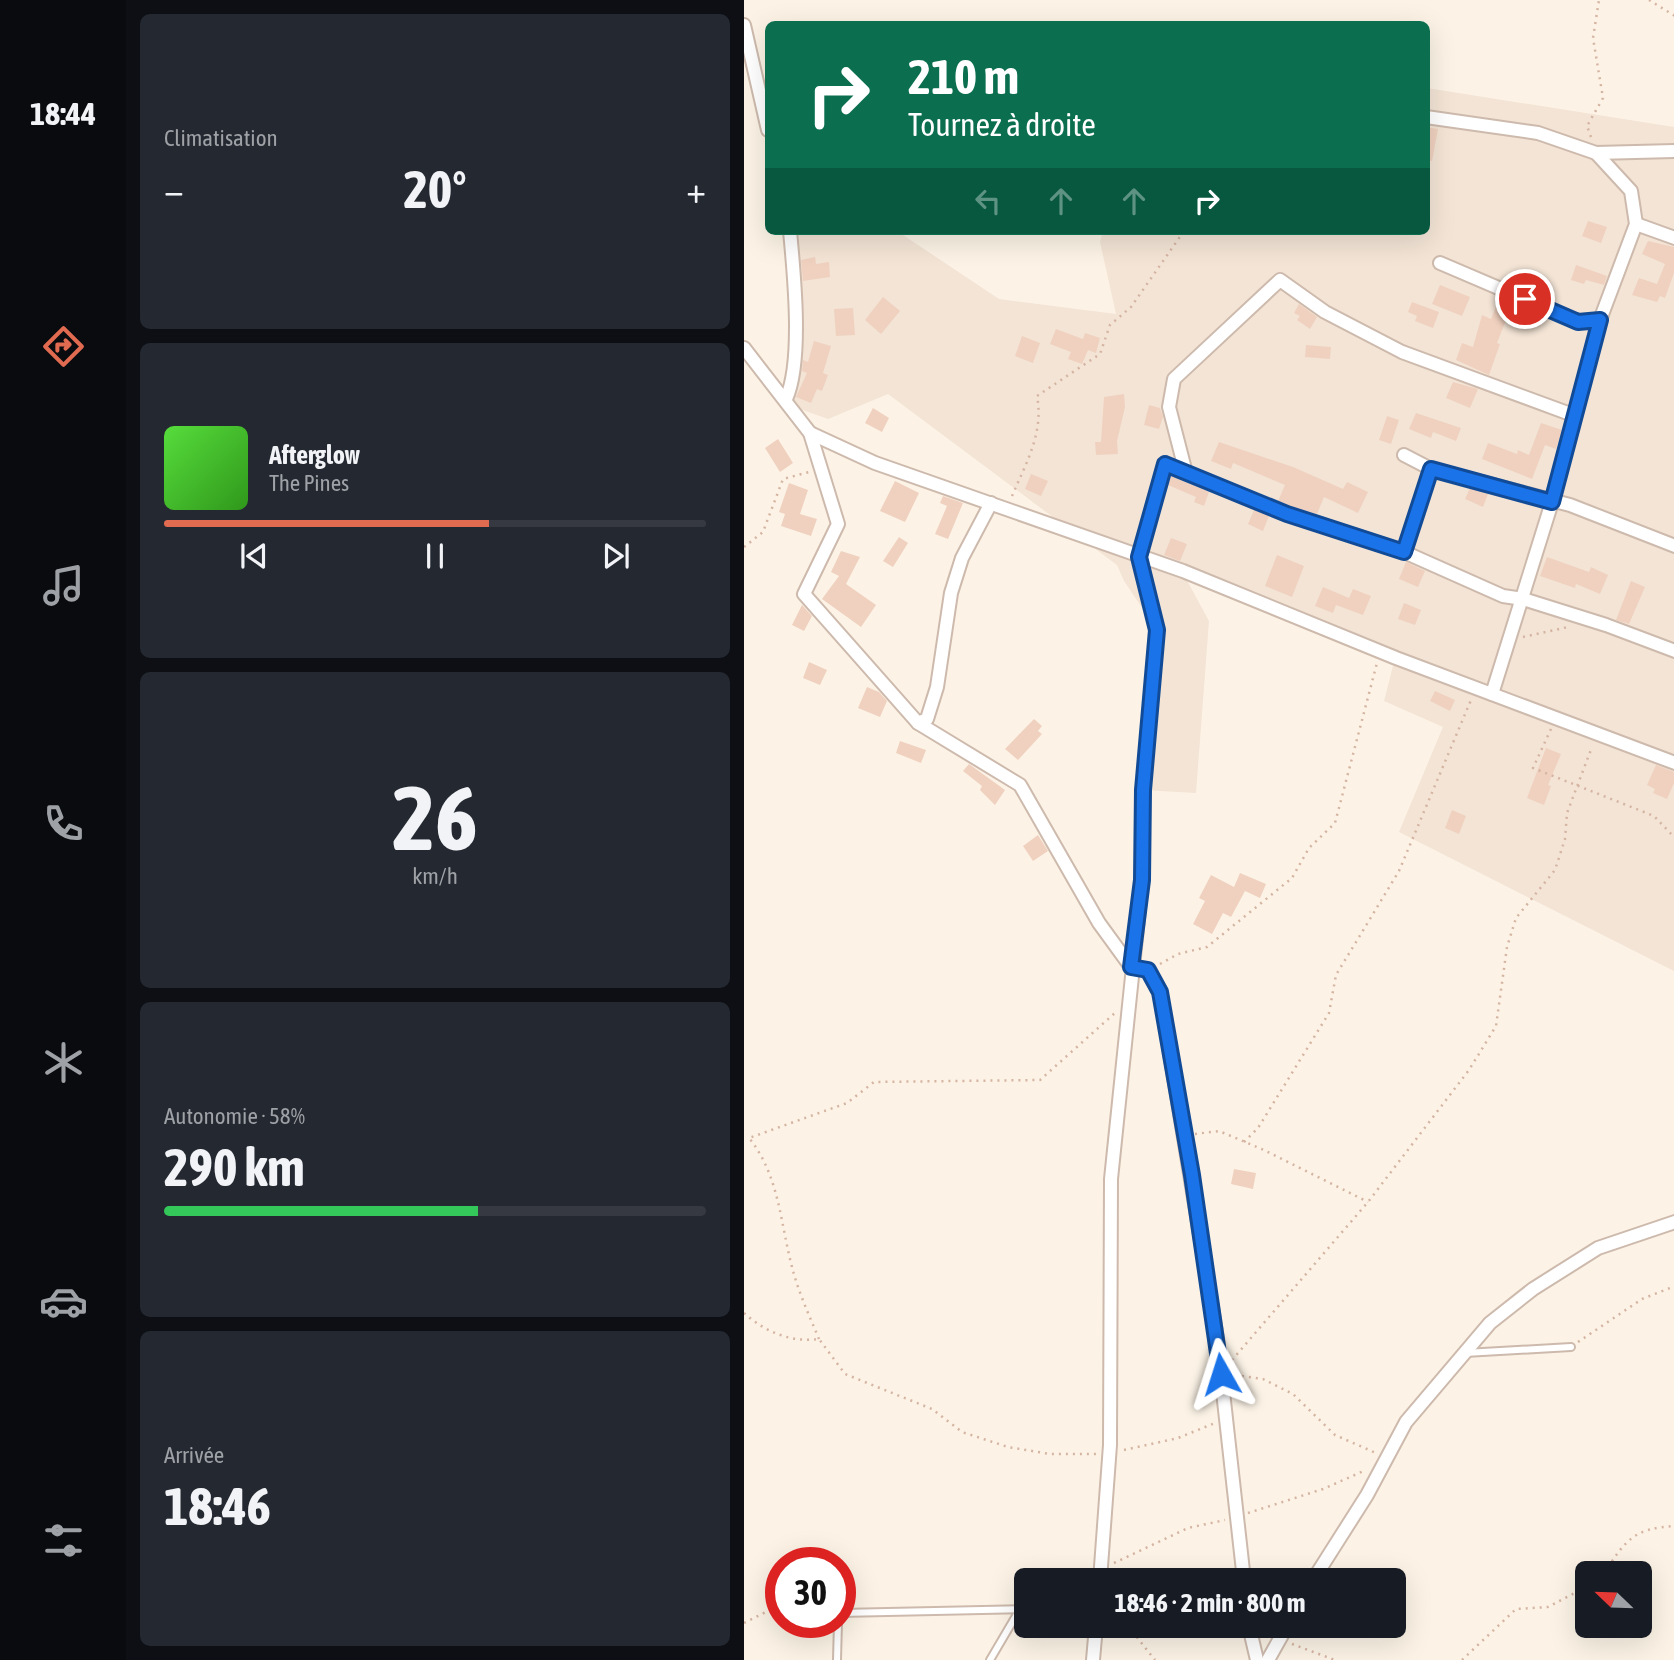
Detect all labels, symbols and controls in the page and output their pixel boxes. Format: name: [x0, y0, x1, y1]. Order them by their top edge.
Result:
text: 210 m: [908, 48, 1019, 104]
icon: right: [793, 49, 884, 140]
text: 18:44: [30, 95, 96, 132]
text: Tournez à droite: [908, 106, 1096, 143]
text: Climatisation: [164, 125, 278, 151]
text: 20°: [403, 159, 467, 219]
text: −: [164, 168, 184, 211]
text: +: [686, 168, 706, 211]
icon: left: [969, 182, 1007, 220]
icon: ahead: [1042, 182, 1080, 220]
icon: ahead: [1115, 182, 1153, 220]
icon: right: [1188, 182, 1226, 220]
pin: [1495, 269, 1555, 329]
icon: arrive: [1506, 280, 1544, 318]
icon: directions: [39, 322, 88, 371]
text: Afterglow: [269, 440, 360, 470]
text: The Pines: [269, 470, 349, 496]
icon: previous: [235, 537, 273, 575]
icon: pause: [416, 537, 454, 575]
icon: next: [597, 537, 635, 575]
icon: music: [39, 561, 88, 610]
text: 26: [392, 765, 478, 869]
icon: phone: [39, 799, 88, 848]
text: km/h: [412, 863, 458, 889]
icon: climate: [39, 1038, 88, 1087]
text: Autonomie · 58%: [164, 1103, 305, 1129]
text: 290 km: [164, 1137, 305, 1197]
icon: car: [39, 1277, 88, 1326]
position arrow: [1184, 1337, 1258, 1411]
text: Arrivée: [164, 1442, 224, 1468]
text: 18:46: [164, 1476, 271, 1536]
icon: filters: [39, 1516, 88, 1565]
speed limit sign: 30: [765, 1547, 856, 1638]
north arrow: [1575, 1561, 1652, 1638]
map controls: [1575, 1561, 1652, 1638]
text: 18:46 · 2 min · 800 m: [1115, 1588, 1305, 1618]

